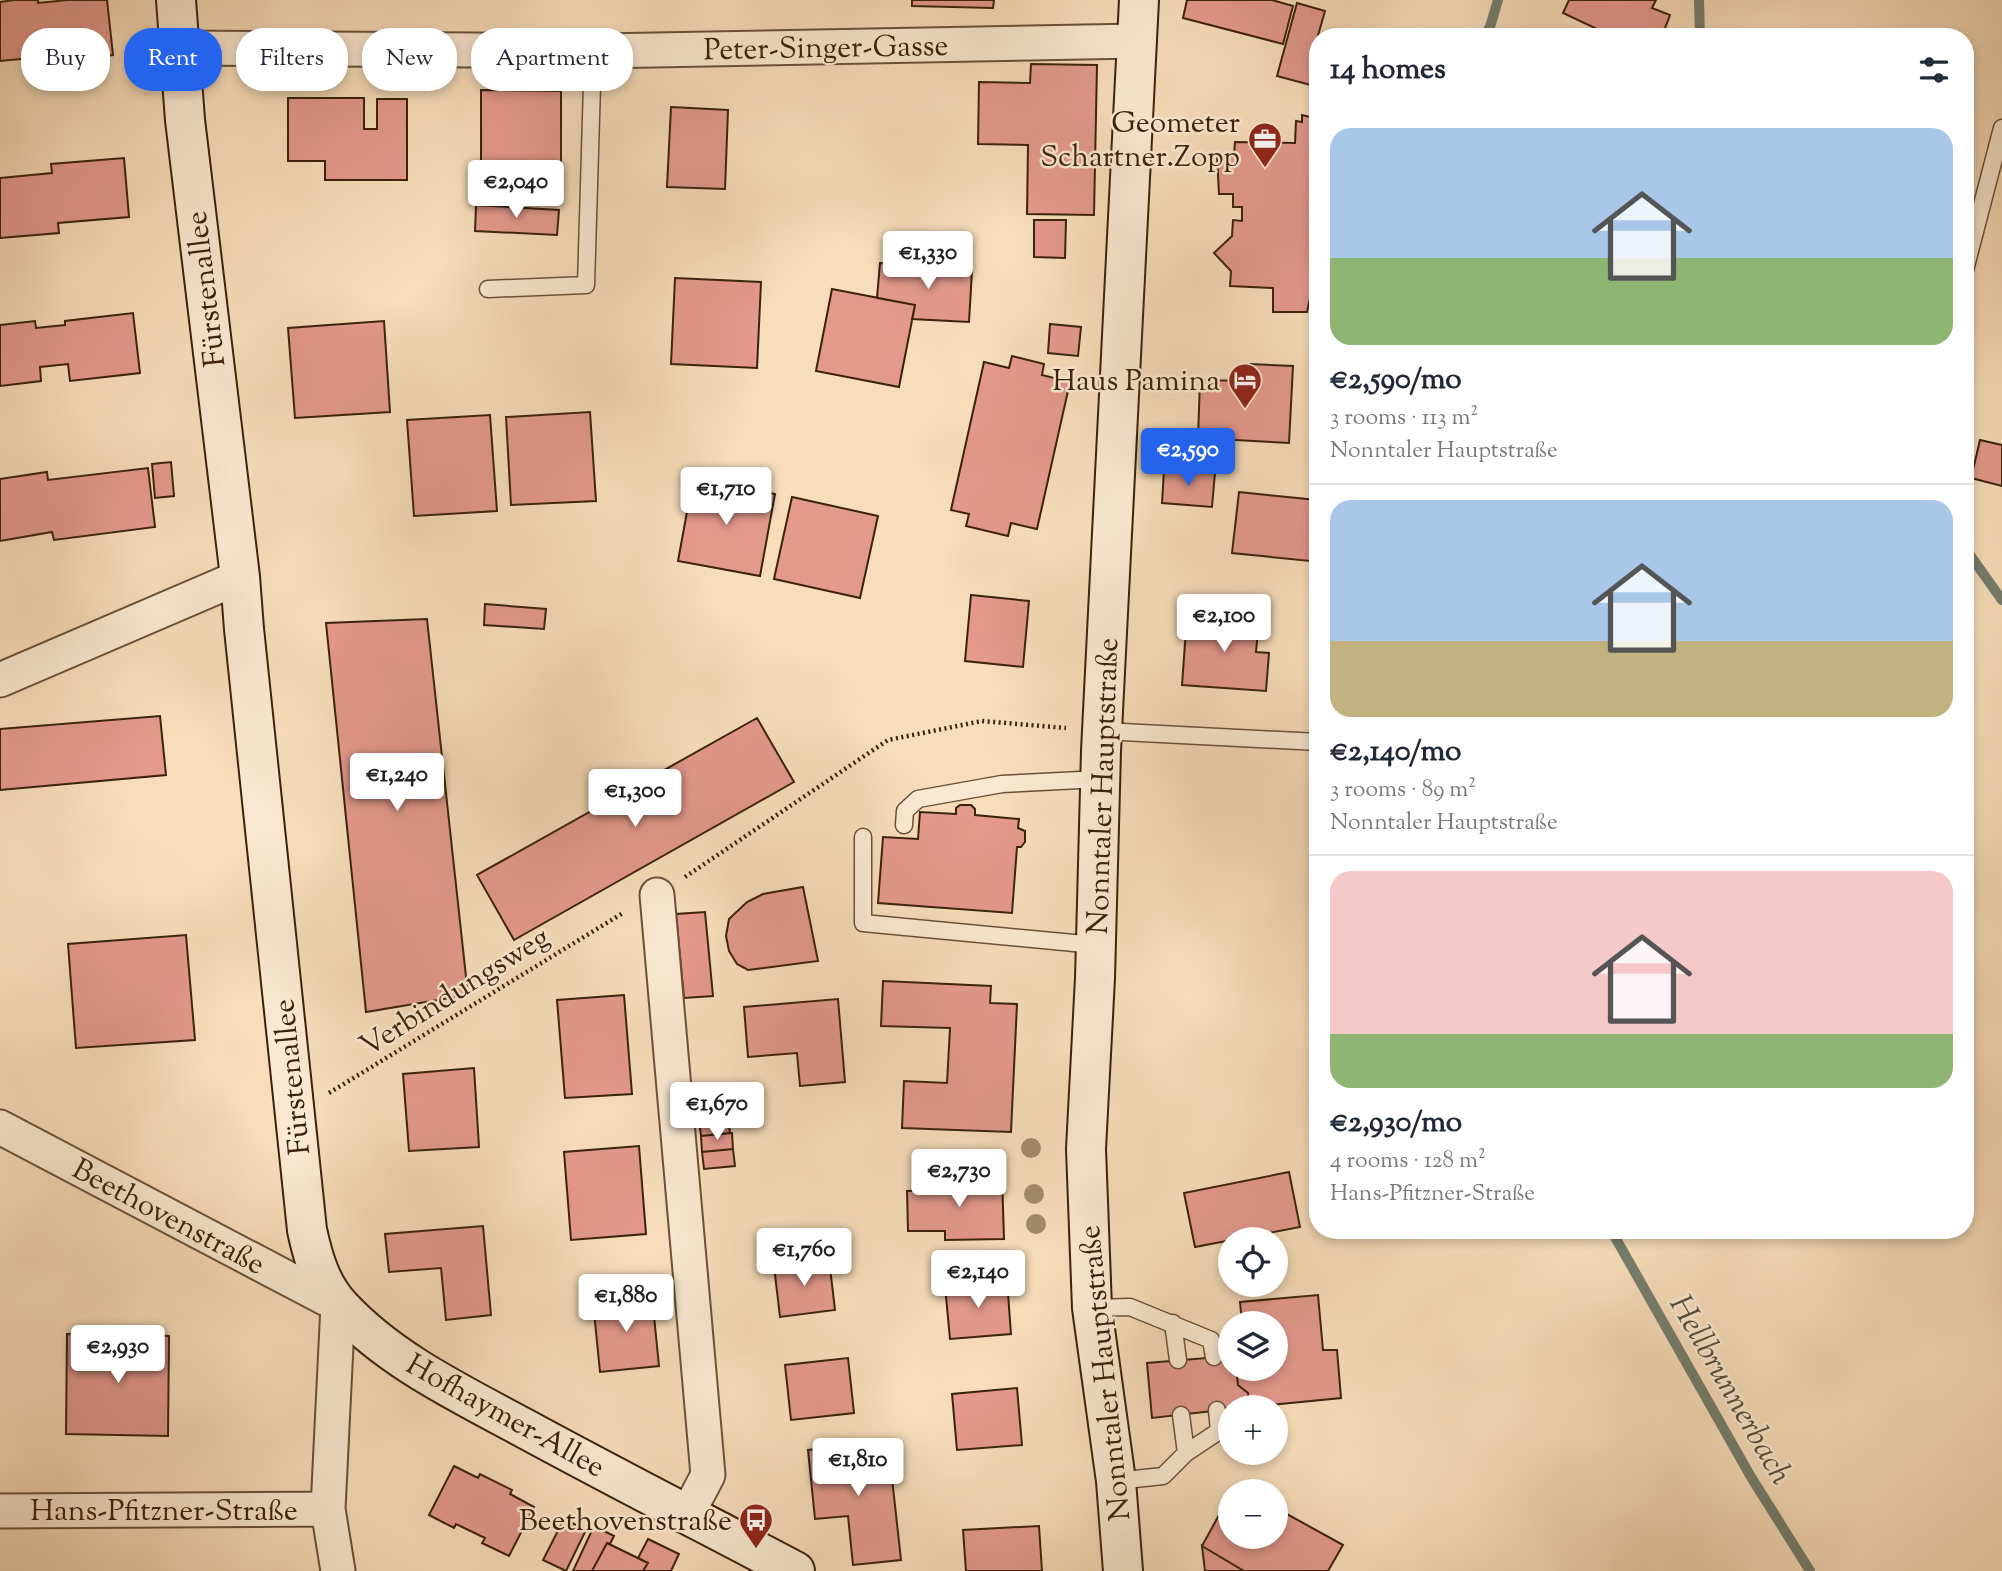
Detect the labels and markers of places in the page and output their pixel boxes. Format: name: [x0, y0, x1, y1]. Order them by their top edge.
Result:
place label: Geometer Schartner.Zopp: [1040, 103, 1240, 180]
office icon: Geometer Schartner.Zopp: [1246, 120, 1284, 169]
pin: €2,040: [459, 160, 573, 220]
pin: €1,330: [871, 232, 985, 291]
place label: Haus Pamina: [1052, 361, 1220, 404]
hotel icon: Haus Pamina: [1226, 361, 1264, 410]
pin: €2,590: [1131, 428, 1245, 488]
pin: €1,710: [669, 468, 783, 527]
pin: €2,100: [1167, 594, 1281, 654]
pin: €1,240: [340, 754, 454, 813]
pin: €1,300: [578, 770, 692, 829]
pin: €1,670: [660, 1082, 774, 1142]
pin: €2,730: [902, 1150, 1016, 1209]
pin: €1,760: [747, 1228, 861, 1288]
pin: €2,140: [921, 1250, 1035, 1310]
pin: €1,880: [569, 1274, 683, 1334]
pin: €2,930: [61, 1326, 175, 1385]
pin: €1,810: [801, 1438, 915, 1498]
place label: Beethovenstraße: [519, 1501, 732, 1544]
bus stop icon: Beethovenstraße: [737, 1501, 775, 1550]

